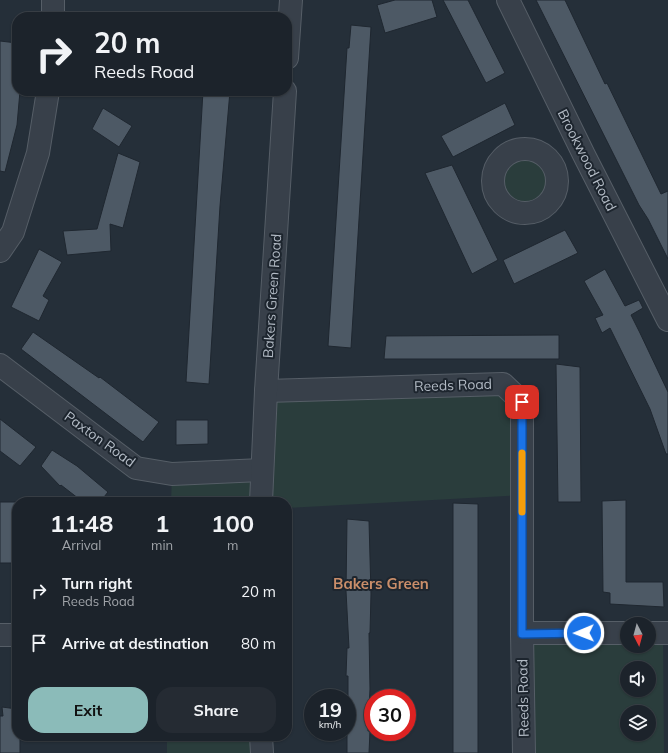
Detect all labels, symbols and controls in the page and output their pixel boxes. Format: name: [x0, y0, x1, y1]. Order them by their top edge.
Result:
text: 20 m: [94, 25, 160, 60]
icon: right: [28, 28, 80, 80]
text: Reeds Road: [94, 60, 194, 83]
street label: Brookwood Road: [554, 106, 620, 214]
street label: Bakers Green Road: [259, 233, 285, 359]
street label: Reeds Road: [414, 375, 492, 395]
pin: [505, 385, 539, 419]
icon: arrive: [511, 391, 533, 413]
street label: Paxton Road: [61, 407, 139, 471]
text: 11:48: [50, 508, 113, 538]
text: 1: [155, 508, 169, 538]
text: 100: [211, 508, 254, 538]
text: Arrival: [62, 537, 101, 553]
text: min: [151, 537, 173, 553]
text: m: [227, 537, 238, 553]
text: Turn right: [62, 574, 132, 593]
district label: Bakers Green: [333, 574, 429, 593]
icon: right: [28, 580, 50, 602]
text: 20 m: [241, 582, 276, 601]
text: Reeds Road: [62, 593, 135, 609]
position arrow: [563, 612, 605, 654]
north arrow: [620, 617, 656, 653]
map controls: [620, 617, 656, 741]
icon: arrive: [28, 632, 50, 654]
text: Arrive at destination: [62, 634, 209, 653]
text: 80 m: [241, 634, 276, 653]
street label: Reeds Road: [513, 659, 533, 737]
button: sound: [620, 661, 656, 697]
button: Exit: [28, 687, 148, 733]
button: Share: [156, 687, 276, 733]
speed limit sign: 30: [364, 689, 416, 741]
text: 19: [318, 697, 342, 722]
button: layers: [620, 705, 656, 741]
text: km/h: [319, 718, 341, 731]

